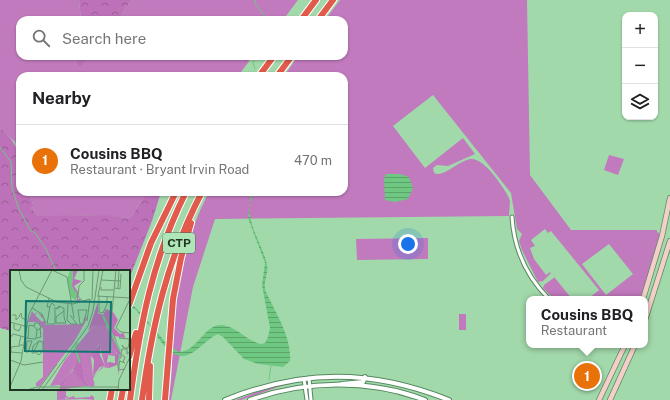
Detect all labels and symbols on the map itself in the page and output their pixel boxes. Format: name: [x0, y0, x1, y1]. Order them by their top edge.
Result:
road number: CTP: [163, 233, 195, 253]
your location: [398, 234, 418, 254]
inset map: [10, 270, 130, 390]
pin: 1: [574, 361, 600, 391]

